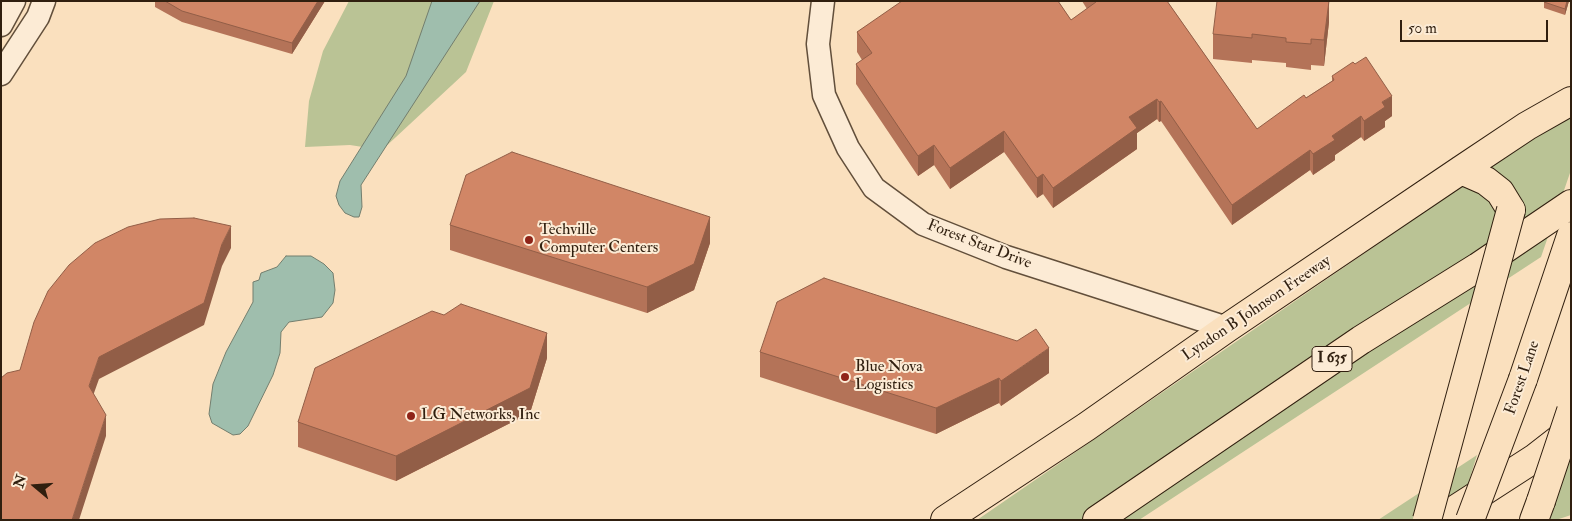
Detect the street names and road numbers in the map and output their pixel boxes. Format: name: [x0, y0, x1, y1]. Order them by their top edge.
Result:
street label: Forest Star Drive: [924, 216, 1034, 274]
street label: Lyndon B Johnson Freeway: [1179, 252, 1335, 366]
street label: Forest Lane: [1501, 338, 1545, 418]
road number: I 635: [1312, 346, 1352, 372]

